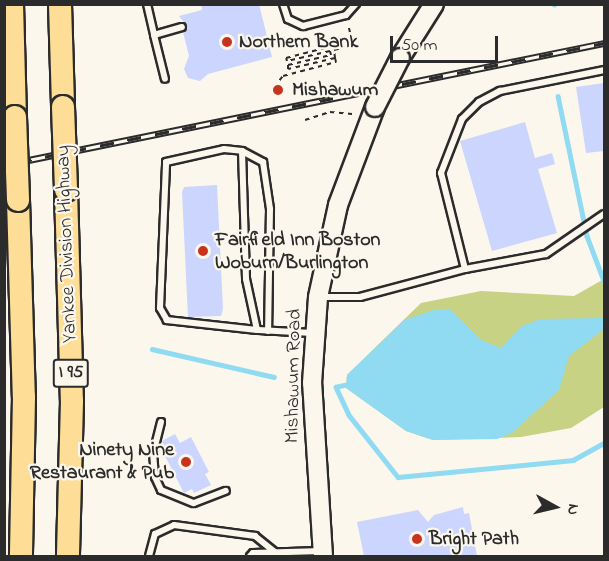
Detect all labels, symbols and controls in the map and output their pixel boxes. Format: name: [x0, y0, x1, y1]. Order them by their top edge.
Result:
scale bar: [393, 24, 501, 62]
place label: Northern Bank: [239, 30, 358, 54]
text: 50 m: [401, 33, 438, 59]
marker: Northern Bank: [220, 35, 234, 49]
place label: Mishawum: [292, 78, 378, 102]
marker: Mishawum: [269, 81, 287, 99]
street label: Yankee Division Highway: [52, 145, 82, 343]
place label: Fairfield Inn Boston Woburn/Burlington: [215, 228, 380, 275]
marker: Fairfield Inn Boston Woburn/Burlington: [196, 244, 210, 258]
street label: Mishawum Road: [281, 308, 307, 444]
road number: I 95: [52, 358, 90, 388]
place label: Ninety Nine Restaurant & Pub: [30, 438, 174, 485]
marker: Ninety Nine Restaurant & Pub: [179, 455, 193, 469]
north arrow: [525, 477, 585, 537]
text: N: [560, 502, 585, 517]
place label: Bright Path: [429, 527, 519, 551]
marker: Bright Path: [410, 532, 424, 546]

